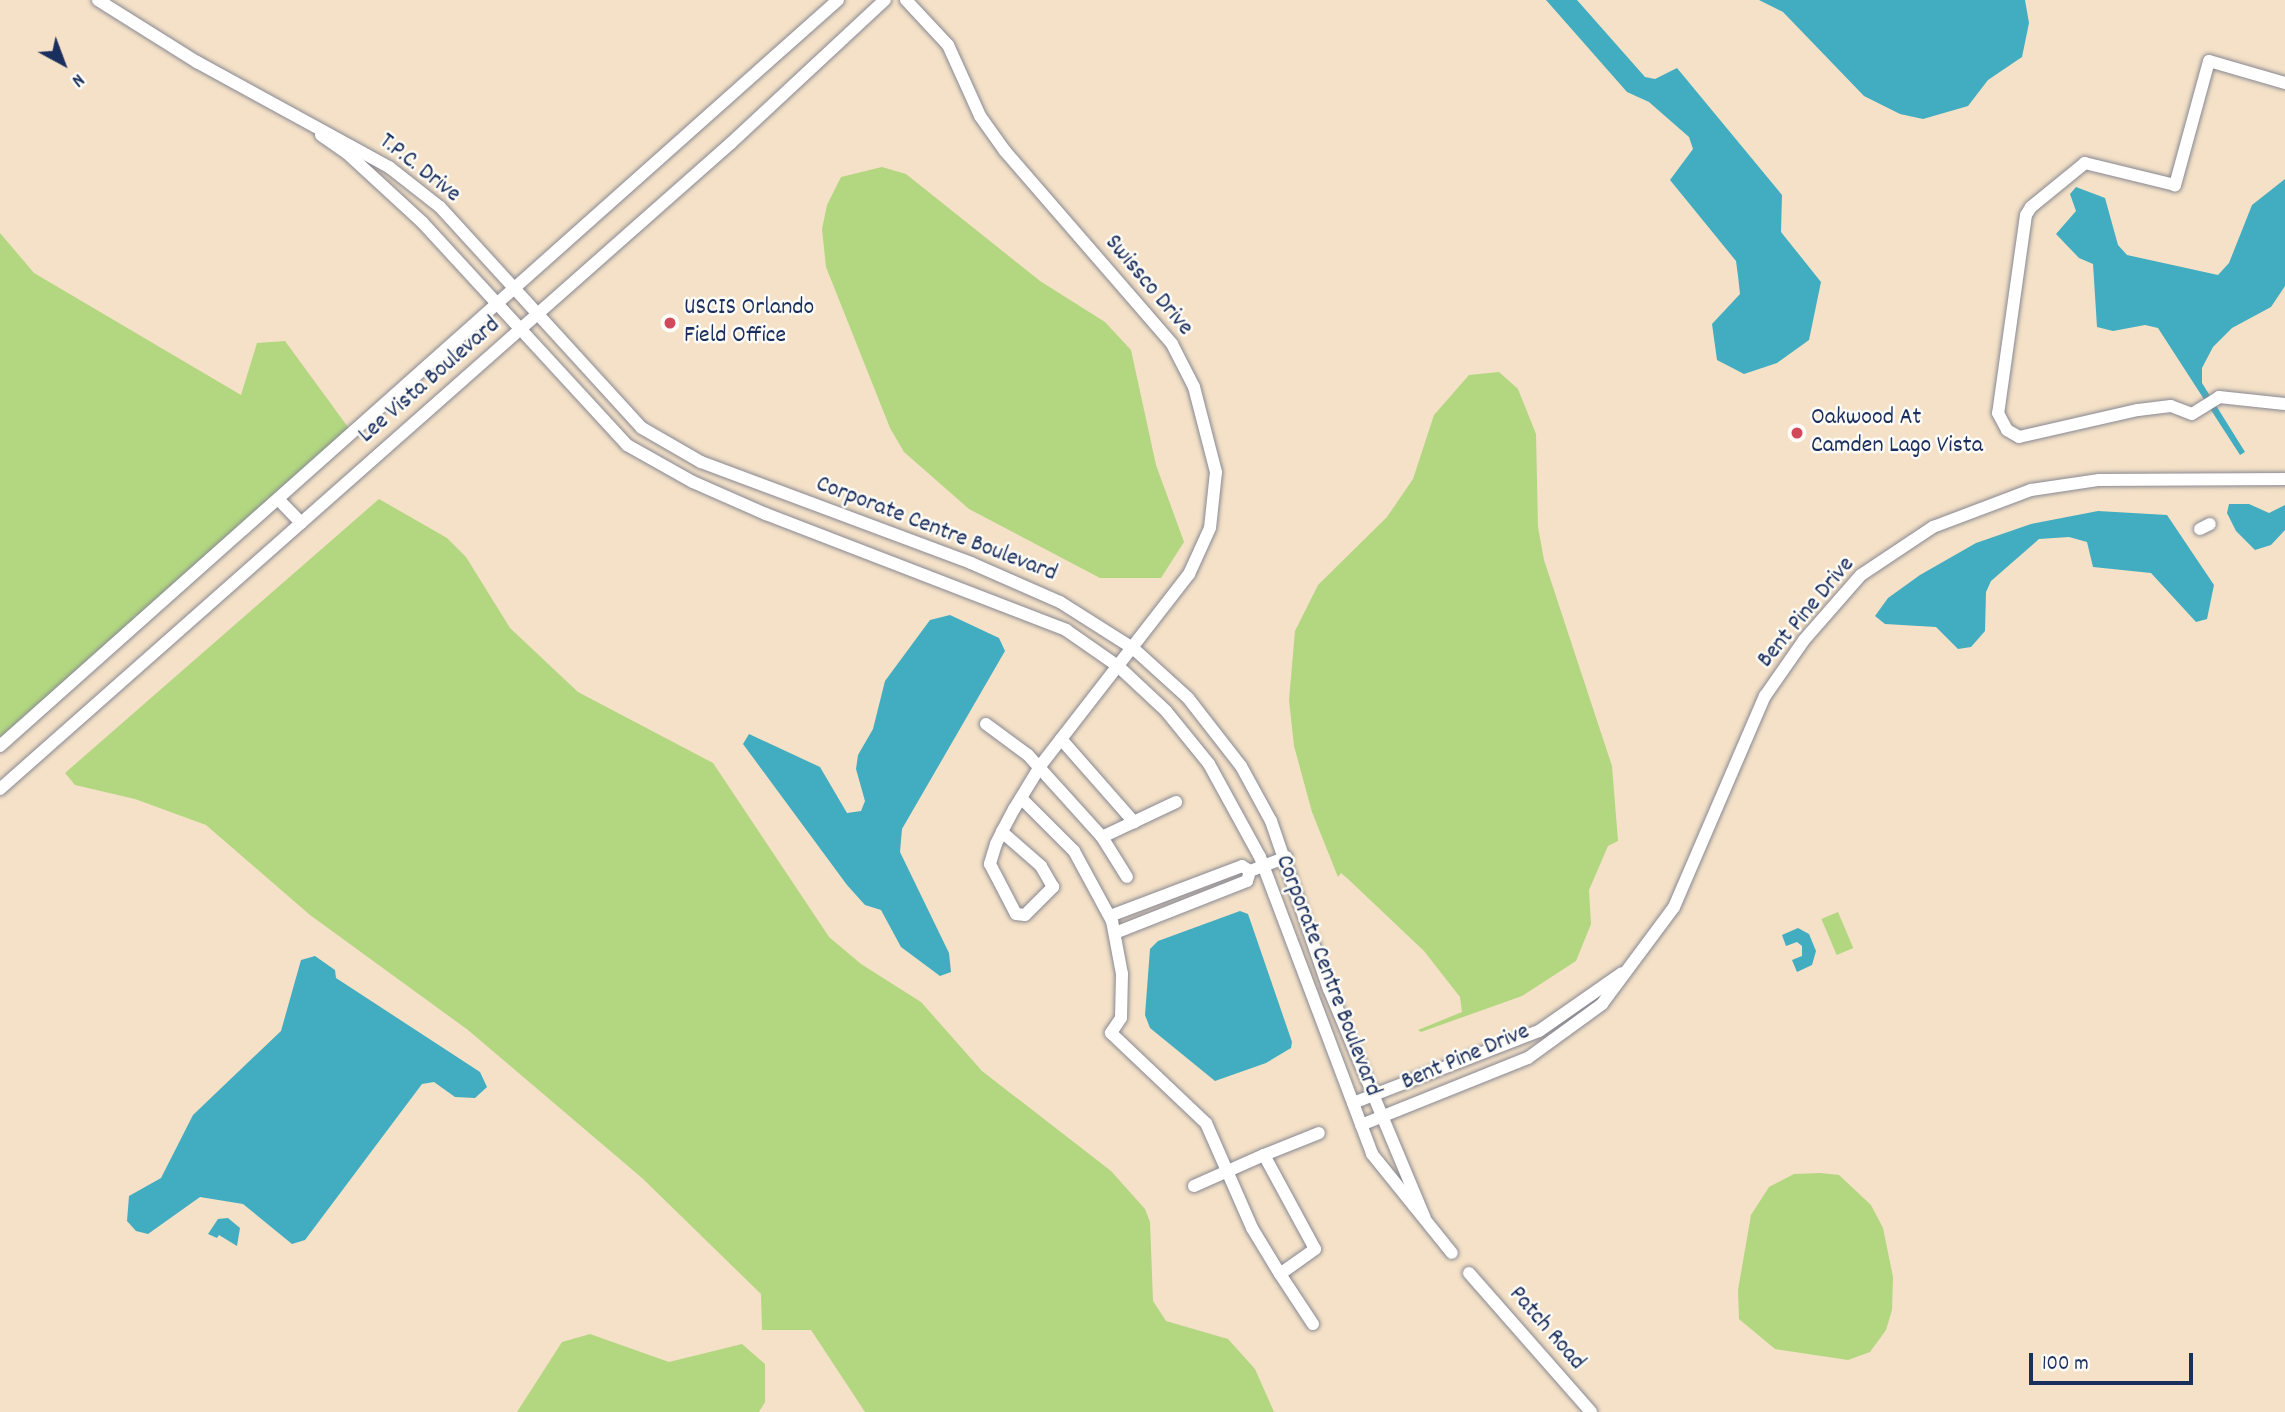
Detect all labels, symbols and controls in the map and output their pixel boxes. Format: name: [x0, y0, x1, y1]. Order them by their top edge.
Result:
north arrow: [28, 28, 98, 98]
text: N: [65, 66, 90, 92]
street label: T.P.C. Drive: [372, 128, 466, 210]
street label: Swissco Drive: [1098, 230, 1198, 342]
place label: USCIS Orlando Field Office: [684, 295, 814, 351]
street label: Lee Vista Boulevard: [353, 312, 507, 450]
marker: USCIS Orlando Field Office: [662, 315, 678, 331]
place label: Oakwood At Camden Lago Vista: [1811, 405, 1983, 461]
marker: Oakwood At Camden Lago Vista: [1789, 425, 1805, 441]
street label: Corporate Centre Boulevard: [811, 471, 1061, 589]
street label: Bent Pine Drive: [1752, 552, 1862, 674]
street label: Corporate Centre Boulevard: [1268, 851, 1386, 1101]
street label: Bent Pine Drive: [1398, 1018, 1534, 1098]
street label: Patch Road: [1502, 1281, 1590, 1377]
scale bar: [2033, 1338, 2198, 1382]
text: 100 m: [2042, 1350, 2089, 1380]

